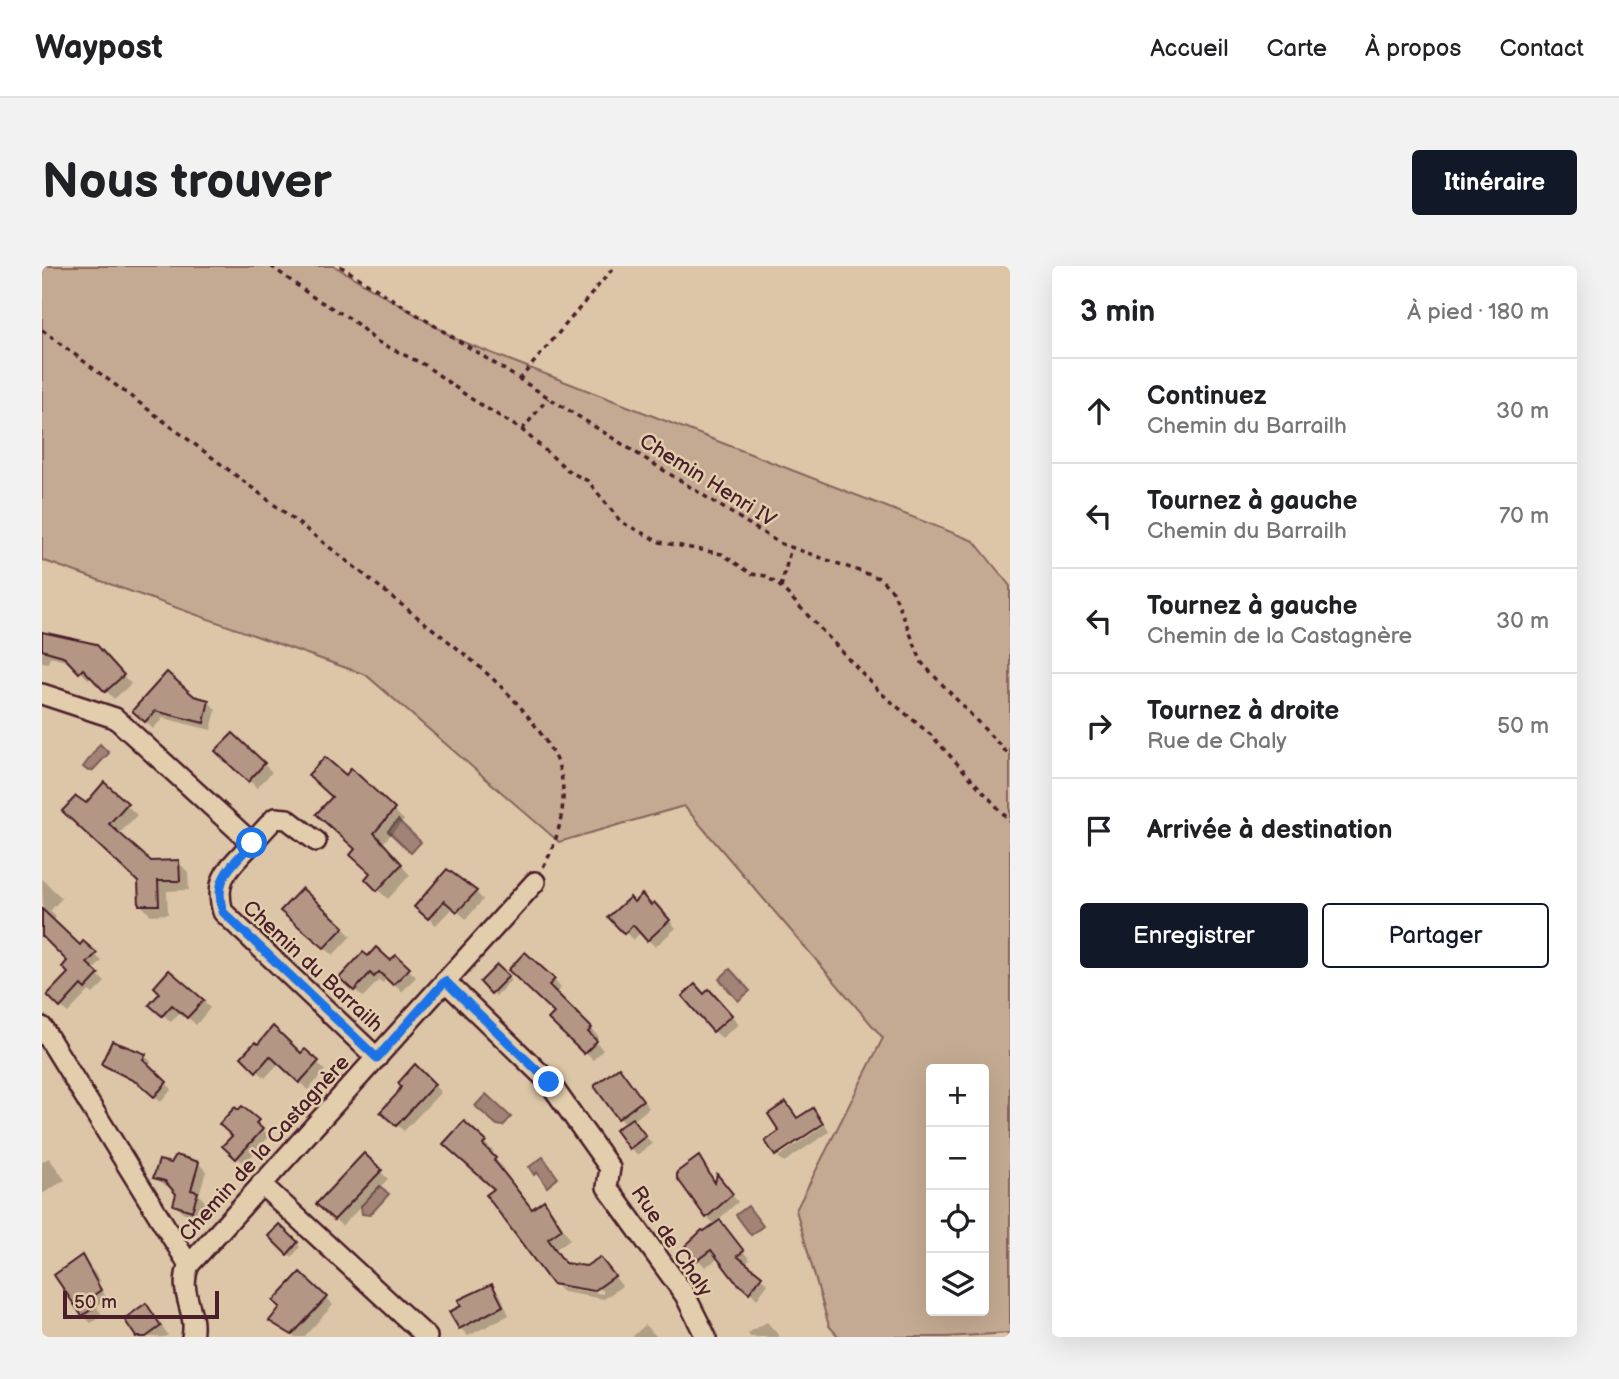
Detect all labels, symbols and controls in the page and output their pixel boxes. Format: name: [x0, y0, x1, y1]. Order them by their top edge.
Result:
text: Waypost: [35, 28, 163, 68]
text: Accueil: [1150, 34, 1229, 63]
text: Carte: [1267, 34, 1327, 63]
text: À propos: [1365, 34, 1461, 63]
text: Contact: [1499, 34, 1584, 63]
button: Itinéraire: [1412, 150, 1577, 215]
text: Nous trouver: [42, 153, 332, 212]
text: 3 min: [1080, 294, 1155, 330]
text: À pied · 180 m: [1407, 298, 1549, 326]
text: Continuez: [1147, 381, 1267, 412]
icon: ahead: [1080, 392, 1118, 430]
text: 30 m: [1496, 397, 1549, 425]
text: Chemin du Barrailh: [1147, 412, 1347, 440]
street label: Chemin Henri IV: [635, 428, 781, 532]
text: Tournez à gauche: [1147, 486, 1358, 517]
icon: left: [1080, 497, 1118, 535]
text: 70 m: [1499, 502, 1549, 530]
text: Chemin du Barrailh: [1147, 517, 1347, 545]
text: Tournez à gauche: [1147, 591, 1358, 622]
icon: left: [1080, 602, 1118, 640]
text: 30 m: [1496, 607, 1549, 635]
text: Chemin de la Castagnère: [1147, 622, 1412, 650]
text: Tournez à droite: [1147, 696, 1339, 727]
icon: right: [1080, 707, 1118, 745]
text: 50 m: [1497, 712, 1549, 740]
text: Rue de Chaly: [1147, 727, 1287, 755]
icon: arrive: [1080, 812, 1118, 850]
text: Arrivée à destination: [1147, 815, 1393, 846]
route start: [236, 827, 267, 858]
street label: Chemin du Barrailh: [237, 895, 388, 1038]
button: Enregistrer: [1080, 903, 1308, 968]
button: Partager: [1322, 903, 1549, 968]
street label: Chemin de la Castagnère: [174, 1050, 355, 1247]
map controls: [926, 1064, 989, 1316]
button: +: [926, 1064, 989, 1127]
route end: [533, 1066, 564, 1097]
button: −: [926, 1127, 989, 1190]
street label: Rue de Chaly: [626, 1181, 718, 1302]
button: locate: [926, 1190, 989, 1253]
button: layers: [926, 1253, 989, 1316]
scale bar: [63, 1288, 219, 1320]
text: 50 m: [74, 1291, 117, 1314]

